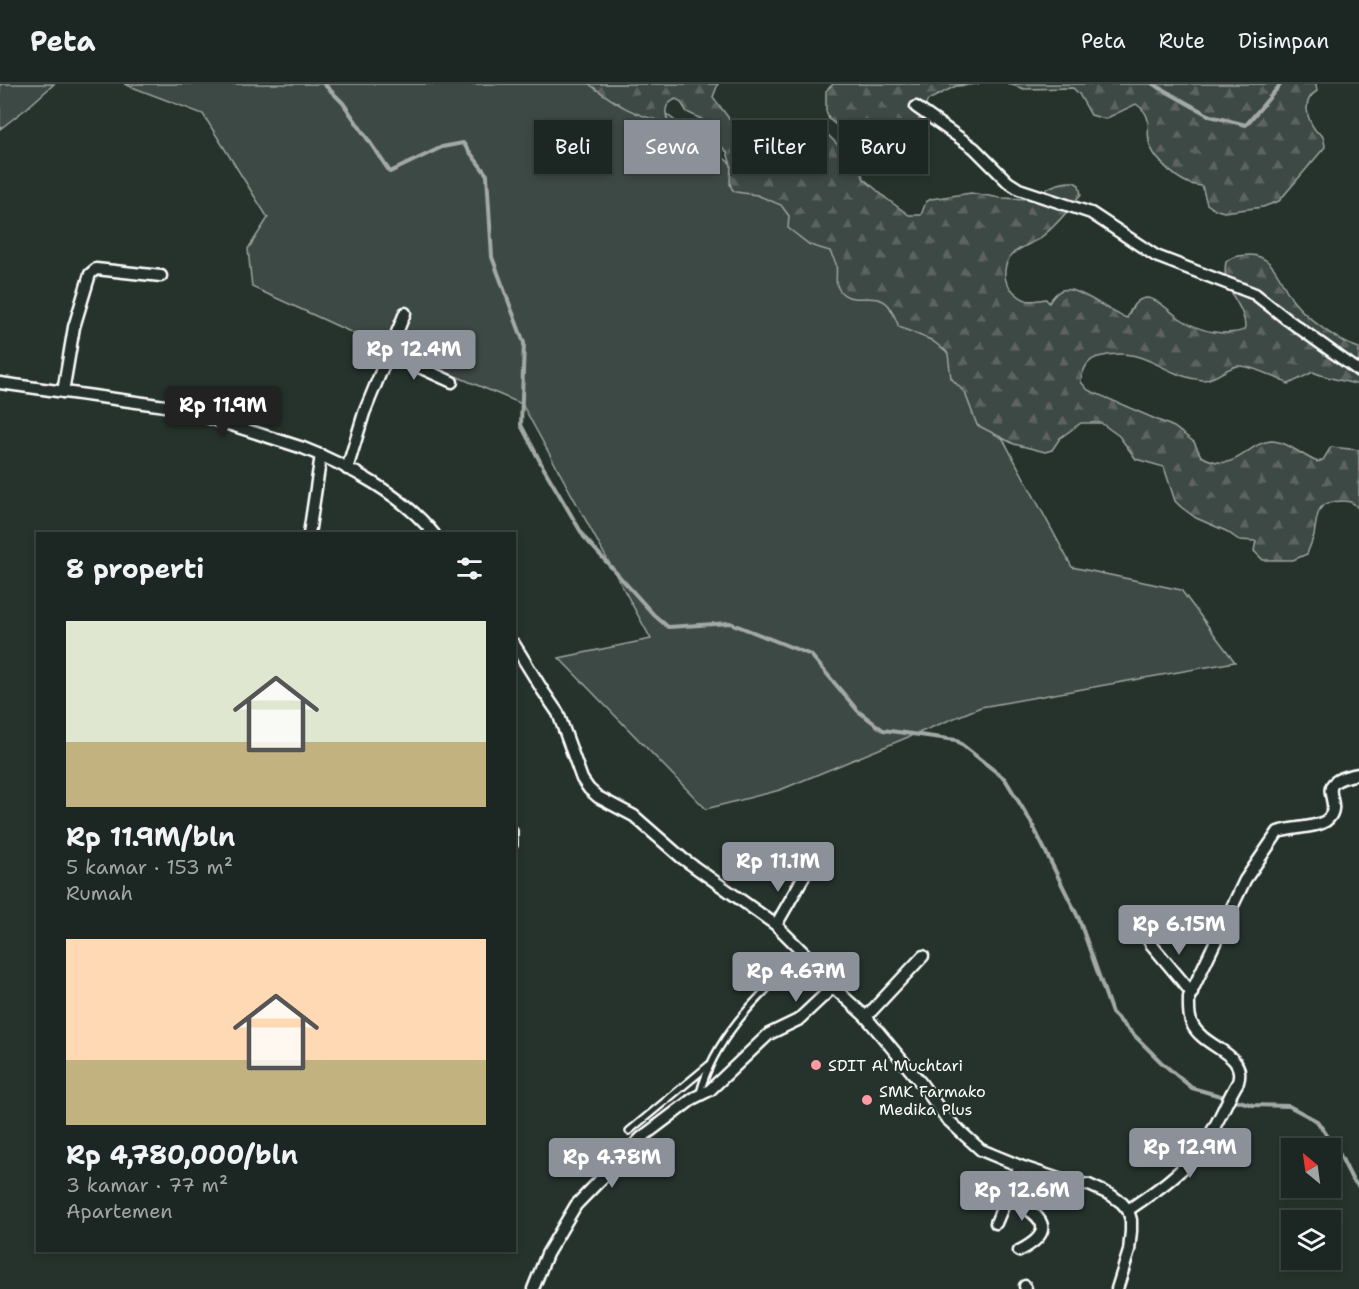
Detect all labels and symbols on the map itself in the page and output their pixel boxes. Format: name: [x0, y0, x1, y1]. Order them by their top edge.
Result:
pin: Rp 12.4M: [352, 330, 476, 381]
pin: Rp 11.9M: [161, 386, 285, 437]
pin: Rp 11.1M: [716, 842, 840, 893]
pin: Rp 6.15M: [1117, 905, 1241, 956]
pin: Rp 4.67M: [734, 952, 858, 1003]
place label: SDIT Al Muchtari: [828, 1055, 963, 1076]
marker: SDIT Al Muchtari: [809, 1058, 823, 1072]
place label: SMK Farmako Medika Plus: [879, 1081, 986, 1120]
marker: SMK Farmako Medika Plus: [860, 1093, 874, 1107]
pin: Rp 12.9M: [1128, 1128, 1252, 1179]
pin: Rp 4.78M: [550, 1138, 674, 1189]
north arrow: [1281, 1138, 1341, 1198]
pin: Rp 12.6M: [960, 1171, 1084, 1222]

